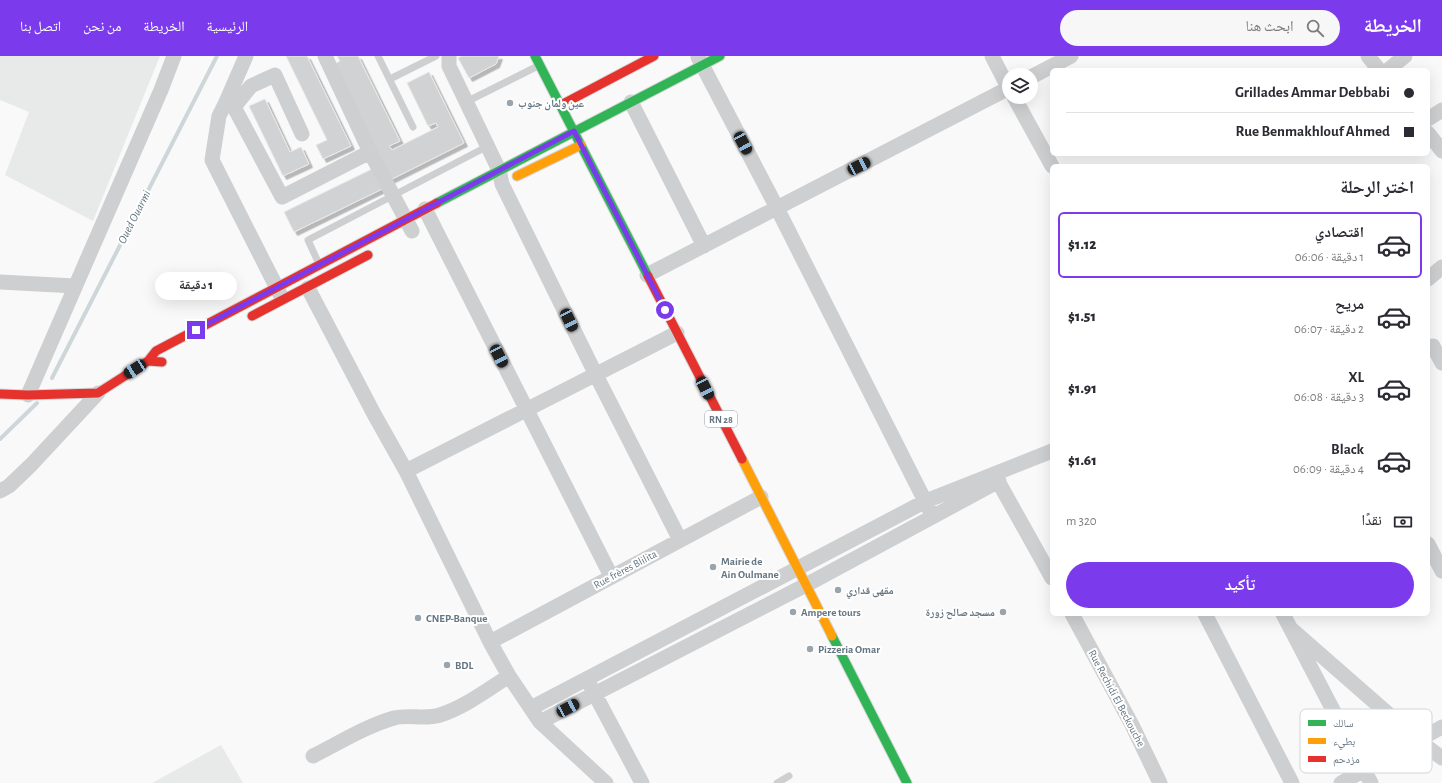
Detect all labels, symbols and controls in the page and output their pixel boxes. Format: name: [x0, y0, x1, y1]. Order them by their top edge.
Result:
search box: [1060, 10, 1340, 46]
icon: search: [1304, 17, 1326, 39]
text: الخريطة: [1364, 17, 1422, 36]
text: ابحث هنا: [1245, 19, 1294, 34]
text: اتصل بنا: [20, 20, 61, 34]
text: من نحن: [83, 20, 121, 34]
text: الخريطة: [143, 20, 185, 34]
text: الرئيسية: [207, 20, 248, 34]
map controls: [1002, 68, 1038, 104]
button: layers: [1002, 68, 1038, 104]
text: Grillades Ammar Debbabi: [1235, 85, 1390, 100]
marker: عين ولمان جنوب: [505, 98, 515, 108]
place label: عين ولمان جنوب: [518, 98, 585, 111]
text: Rue Benmakhlouf Ahmed: [1236, 124, 1390, 139]
car: [732, 130, 754, 156]
car: [846, 155, 872, 177]
text: اختر الرحلة: [1340, 179, 1414, 197]
water label: Oued Ouarmi: [115, 188, 153, 246]
text: اقتصادي: [1315, 225, 1364, 240]
icon: car: [1376, 227, 1412, 263]
text: $1.12: [1068, 237, 1097, 252]
text: 1 دقيقة · 06:06: [1295, 251, 1364, 264]
callout: 1 دقيقة: [155, 272, 237, 300]
text: 1 دقيقة: [179, 279, 213, 292]
text: مريح: [1335, 297, 1364, 312]
icon: car: [1376, 299, 1412, 335]
route start: [656, 301, 674, 319]
car: [558, 307, 580, 333]
text: $1.51: [1068, 309, 1096, 324]
route end: [187, 321, 205, 339]
text: 2 دقيقة · 06:07: [1294, 323, 1364, 336]
car: [488, 343, 510, 369]
car: [122, 357, 148, 381]
text: XL: [1348, 370, 1364, 385]
icon: car: [1376, 371, 1412, 407]
car: [694, 375, 716, 401]
text: $1.91: [1068, 381, 1097, 396]
text: 3 دقيقة · 06:08: [1294, 391, 1364, 404]
road number: RN 28: [705, 411, 737, 427]
text: Black: [1331, 442, 1364, 457]
icon: car: [1376, 443, 1412, 479]
text: $1.61: [1068, 453, 1097, 468]
text: 4 دقيقة · 06:09: [1293, 463, 1364, 476]
icon: cash: [1392, 511, 1414, 533]
text: نقدًا: [1361, 513, 1382, 528]
text: 320 m: [1066, 515, 1097, 528]
street label: Rue frères Blilita: [592, 548, 659, 591]
place label: Mairie de Ain Oulmane: [721, 556, 779, 580]
marker: Mairie de Ain Oulmane: [708, 562, 718, 572]
button: تأكيد: [1066, 562, 1414, 608]
marker: مقهى قداري: [833, 585, 843, 595]
place label: مقهى قداري: [846, 585, 894, 599]
marker: Ampere tours: [788, 607, 798, 617]
place label: Ampere tours: [801, 607, 861, 618]
place label: مسجد صالح زورة: [926, 607, 995, 620]
marker: مسجد صالح زورة: [998, 607, 1008, 617]
marker: CNEP-Banque: [413, 613, 423, 623]
place label: CNEP-Banque: [426, 613, 487, 624]
marker: Pizzeria Omar: [805, 644, 815, 654]
place label: Pizzeria Omar: [818, 644, 880, 655]
street label: Rue Rechidi El Beckouche: [1086, 648, 1147, 748]
marker: BDL: [442, 660, 452, 670]
place label: BDL: [455, 660, 474, 671]
car: [555, 697, 581, 719]
legend: [1300, 709, 1432, 773]
text: سالك: [1333, 718, 1353, 729]
text: بطيء: [1333, 736, 1355, 750]
text: مزدحم: [1333, 754, 1360, 767]

